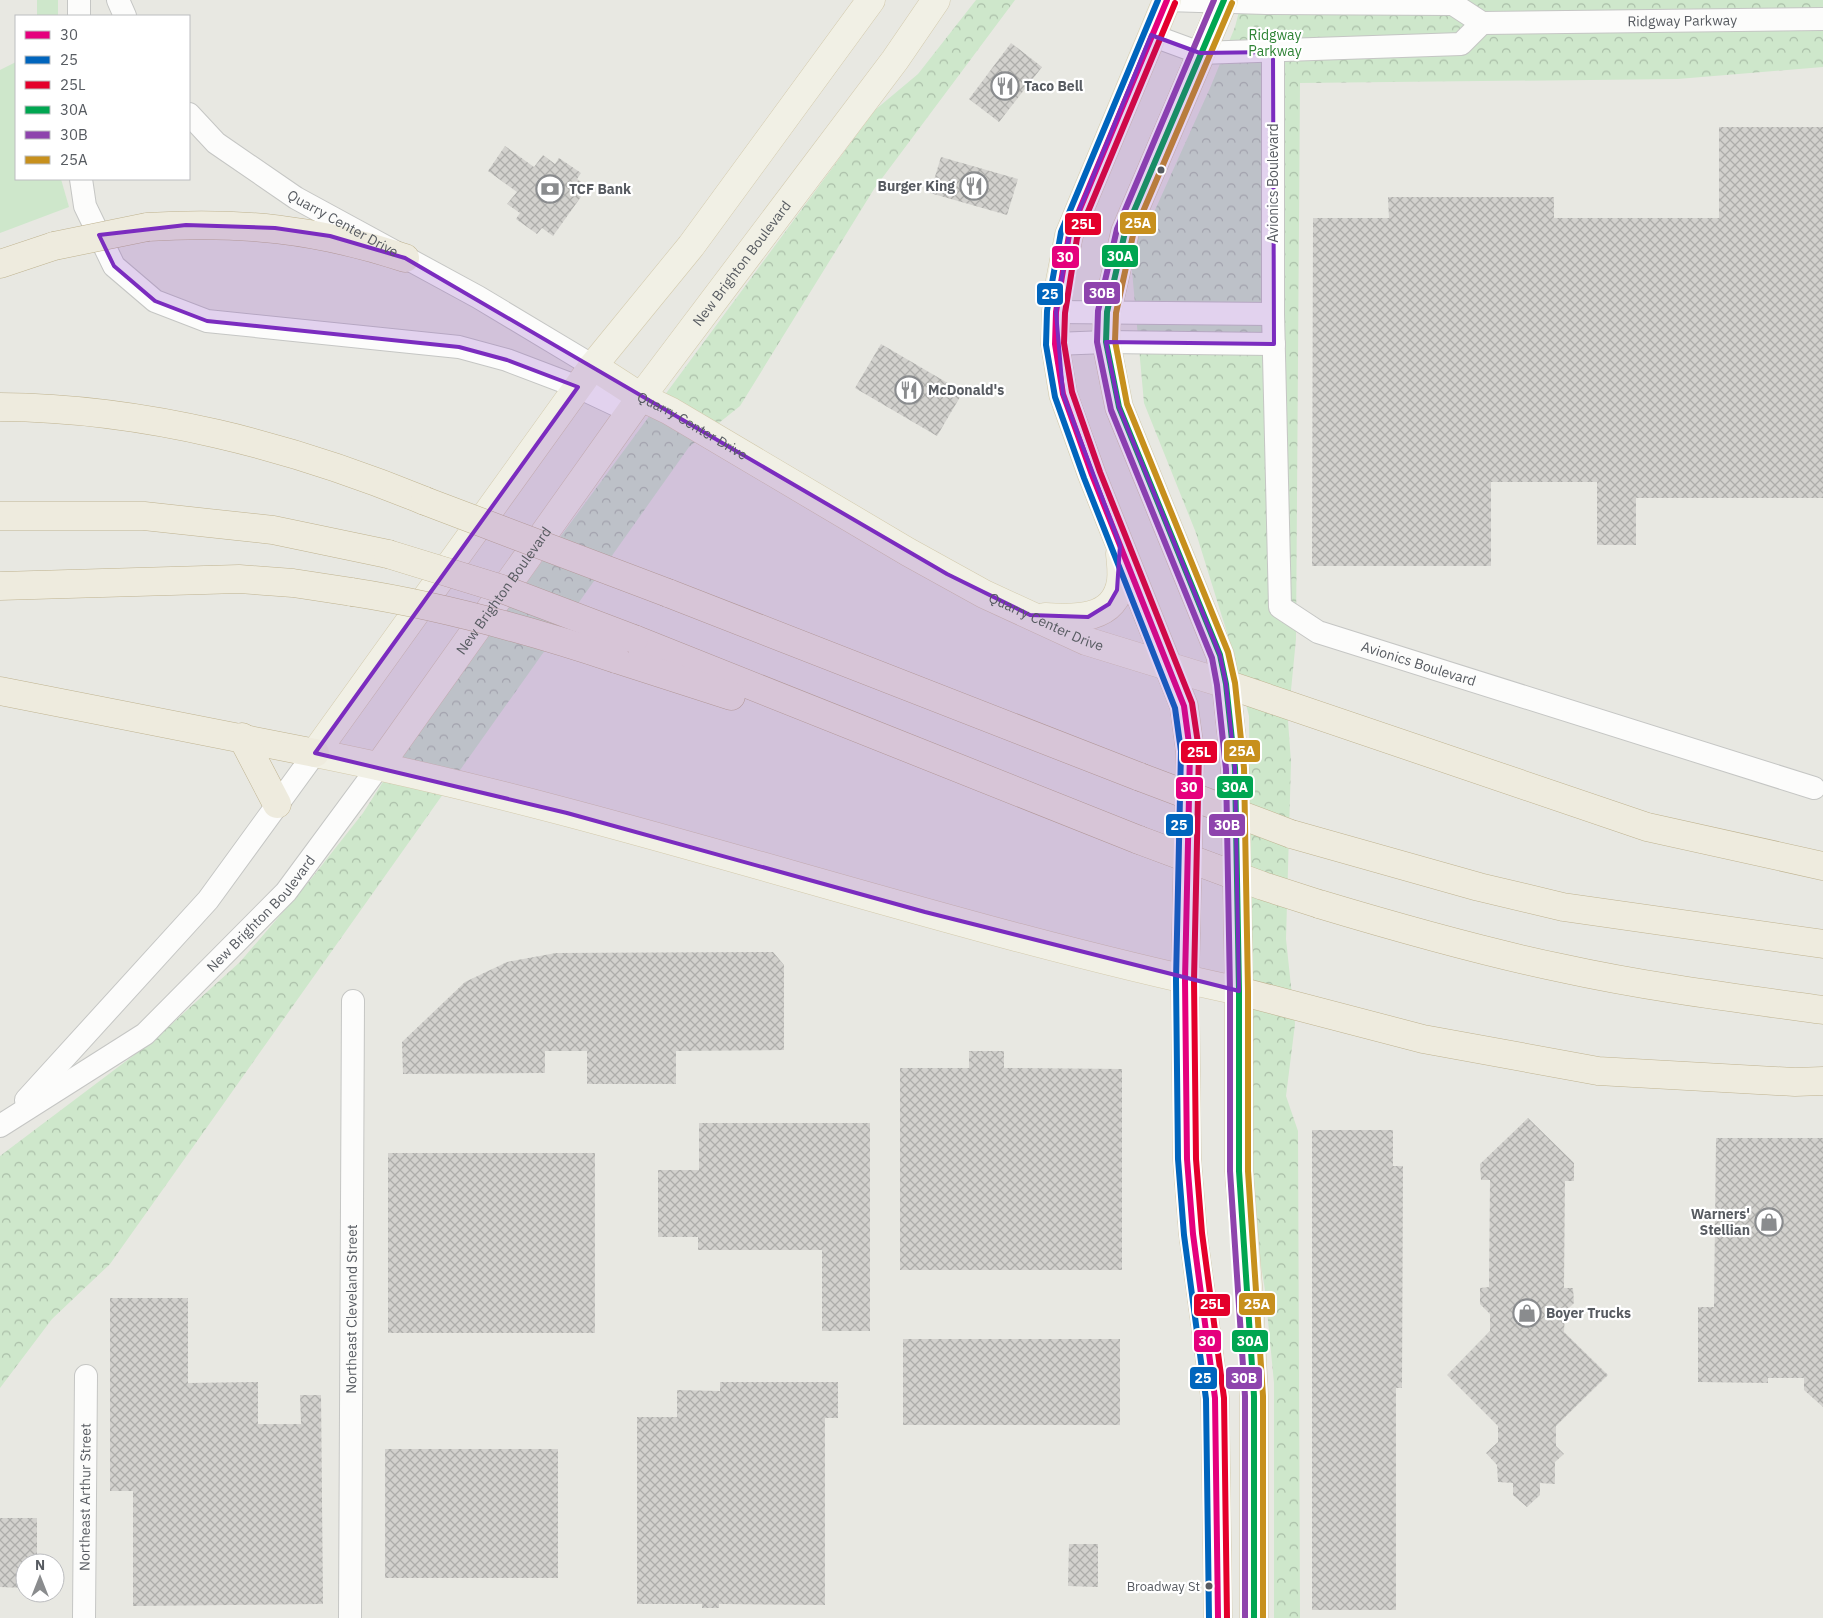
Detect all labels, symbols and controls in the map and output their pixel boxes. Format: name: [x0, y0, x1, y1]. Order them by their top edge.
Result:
street label: Ridgway Parkway: [1627, 11, 1737, 30]
legend: [15, 15, 190, 180]
text: 30: [60, 25, 78, 44]
park label: Ridgway Parkway: [1248, 26, 1302, 60]
text: 25: [60, 50, 78, 69]
restaurant icon: Taco Bell: [990, 71, 1020, 101]
text: 25L: [60, 75, 86, 94]
place label: Taco Bell: [1024, 77, 1083, 95]
text: 30A: [60, 100, 88, 119]
street label: Avionics Boulevard: [1264, 123, 1282, 243]
text: 30B: [60, 125, 88, 144]
text: 25A: [60, 150, 88, 169]
unlabelled marker: [1156, 165, 1166, 175]
restaurant icon: Burger King: [959, 171, 989, 201]
bank icon: TCF Bank: [535, 174, 565, 204]
place label: Burger King: [878, 177, 955, 195]
place label: TCF Bank: [569, 180, 632, 198]
street label: Quarry Center Drive: [284, 186, 402, 261]
street label: New Brighton Boulevard: [689, 197, 795, 330]
line badge: 25A: [1119, 211, 1157, 235]
line badge: 25L: [1064, 212, 1102, 236]
text: 25A: [1125, 214, 1152, 232]
text: 25L: [1071, 215, 1095, 233]
line badge: 30A: [1101, 244, 1139, 268]
line badge: 30: [1051, 245, 1080, 269]
text: 30A: [1107, 247, 1134, 265]
text: 30: [1057, 248, 1073, 266]
line badge: 30B: [1083, 281, 1121, 305]
line badge: 25: [1036, 282, 1064, 306]
text: 30B: [1089, 284, 1115, 302]
text: 25: [1042, 285, 1058, 303]
restaurant icon: McDonald's: [894, 375, 924, 405]
place label: McDonald's: [928, 381, 1004, 399]
street label: Quarry Center Drive: [634, 388, 751, 464]
street label: New Brighton Boulevard: [452, 523, 555, 658]
street label: Quarry Center Drive: [986, 588, 1106, 655]
street label: Avionics Boulevard: [1359, 637, 1478, 690]
line badge: 25A: [1223, 739, 1261, 763]
line badge: 25L: [1180, 740, 1218, 764]
text: 25A: [1229, 742, 1256, 760]
text: 25L: [1187, 743, 1211, 761]
line badge: 30A: [1216, 775, 1254, 799]
line badge: 30: [1175, 776, 1204, 800]
text: 30: [1181, 778, 1197, 796]
text: 30A: [1222, 778, 1249, 796]
line badge: 25: [1165, 813, 1194, 837]
line badge: 30B: [1208, 813, 1246, 837]
text: 25: [1171, 816, 1187, 834]
text: 30B: [1214, 816, 1240, 834]
street label: New Brighton Boulevard: [203, 852, 319, 976]
place label: Warners' Stellian: [1691, 1205, 1750, 1239]
shop icon: Warners' Stellian: [1754, 1207, 1784, 1237]
street label: Northeast Cleveland Street: [342, 1224, 361, 1394]
line badge: 25A: [1238, 1292, 1276, 1316]
line badge: 25L: [1193, 1293, 1231, 1317]
text: 25L: [1200, 1295, 1224, 1313]
text: 25A: [1244, 1295, 1271, 1313]
shop icon: Boyer Trucks: [1512, 1298, 1542, 1328]
place label: Boyer Trucks: [1546, 1304, 1631, 1322]
line badge: 30: [1193, 1329, 1222, 1353]
line badge: 30A: [1231, 1329, 1269, 1353]
text: 30: [1199, 1332, 1215, 1350]
text: 30A: [1237, 1332, 1264, 1350]
line badge: 25: [1189, 1366, 1218, 1390]
line badge: 30B: [1225, 1366, 1263, 1390]
text: 25: [1195, 1369, 1211, 1387]
text: 30B: [1231, 1369, 1257, 1387]
street label: Northeast Arthur Street: [75, 1423, 95, 1571]
north arrow: [15, 1553, 65, 1603]
text: N: [35, 1556, 45, 1574]
place label: Broadway St: [1127, 1578, 1200, 1595]
marker: Broadway St: [1204, 1581, 1214, 1591]

